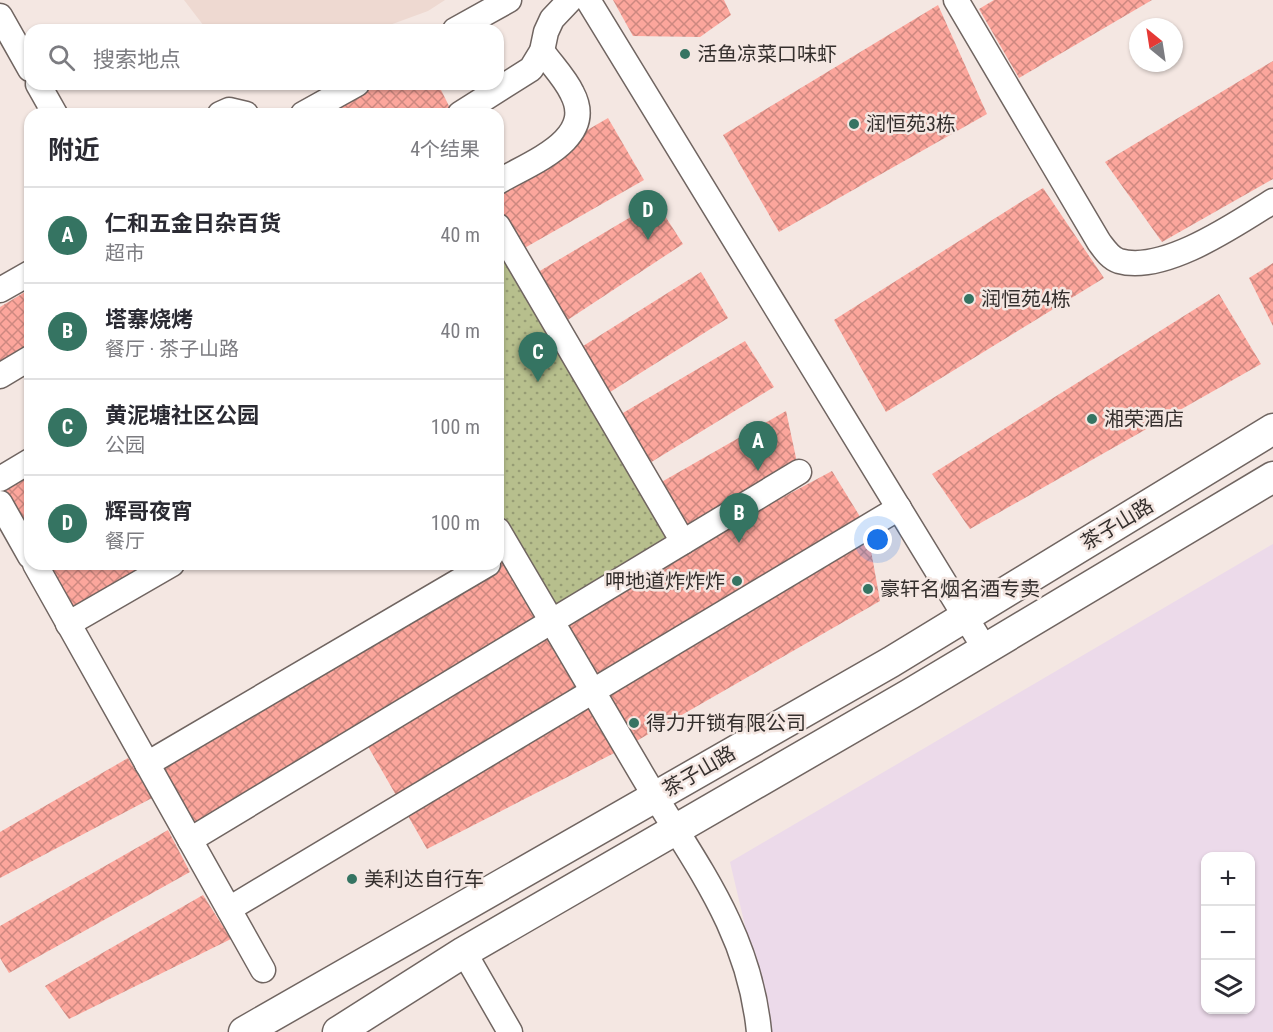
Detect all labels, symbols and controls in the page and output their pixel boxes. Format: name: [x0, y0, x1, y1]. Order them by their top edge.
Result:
north arrow: [1129, 18, 1183, 72]
search box: [24, 24, 504, 90]
icon: search: [45, 41, 78, 74]
place label: 活鱼凉菜口味虾: [697, 42, 837, 66]
text: 搜索地点: [93, 47, 181, 72]
marker: 活鱼凉菜口味虾: [678, 47, 692, 61]
place label: 润恒苑3栋: [866, 112, 956, 136]
marker: 润恒苑3栋: [847, 117, 861, 131]
text: 附近: [48, 135, 100, 165]
text: 4个结果: [410, 137, 480, 161]
pin: D: [628, 190, 668, 240]
text: 仁和五金日杂百货: [105, 211, 281, 236]
text: A: [62, 223, 73, 247]
text: 40 m: [441, 223, 480, 247]
text: 超市: [105, 241, 145, 265]
place label: 润恒苑4栋: [981, 287, 1071, 311]
marker: 润恒苑4栋: [962, 292, 976, 306]
text: 塔寨烧烤: [105, 307, 193, 332]
text: B: [62, 319, 73, 343]
text: 40 m: [441, 319, 480, 343]
pin: C: [518, 332, 558, 382]
text: 餐厅 · 茶子山路: [105, 337, 239, 361]
text: 黄泥塘社区公园: [105, 403, 259, 428]
place label: 湘荣酒店: [1104, 407, 1184, 431]
marker: 湘荣酒店: [1085, 412, 1099, 426]
text: C: [62, 415, 73, 439]
text: 100 m: [431, 415, 480, 439]
pin: A: [738, 422, 777, 471]
text: 公园: [105, 433, 145, 457]
street label: 茶子山路: [1077, 493, 1157, 555]
pin: B: [720, 494, 758, 543]
text: 辉哥夜宵: [105, 499, 193, 524]
text: D: [62, 511, 73, 535]
text: 100 m: [431, 511, 480, 535]
your location: [863, 525, 892, 554]
text: 餐厅: [105, 529, 145, 553]
place label: 呷地道炸炸炸: [605, 569, 725, 593]
marker: 呷地道炸炸炸: [730, 574, 744, 588]
place label: 豪轩名烟名酒专卖: [880, 577, 1040, 601]
marker: 豪轩名烟名酒专卖: [861, 582, 875, 596]
place label: 得力开锁有限公司: [646, 711, 806, 735]
marker: 得力开锁有限公司: [627, 716, 641, 730]
street label: 茶子山路: [658, 741, 740, 801]
map controls: [1201, 852, 1255, 1014]
button: +: [1201, 852, 1255, 906]
place label: 美利达自行车: [364, 867, 484, 891]
marker: 美利达自行车: [345, 872, 359, 886]
button: −: [1201, 906, 1255, 960]
button: layers: [1201, 960, 1255, 1014]

